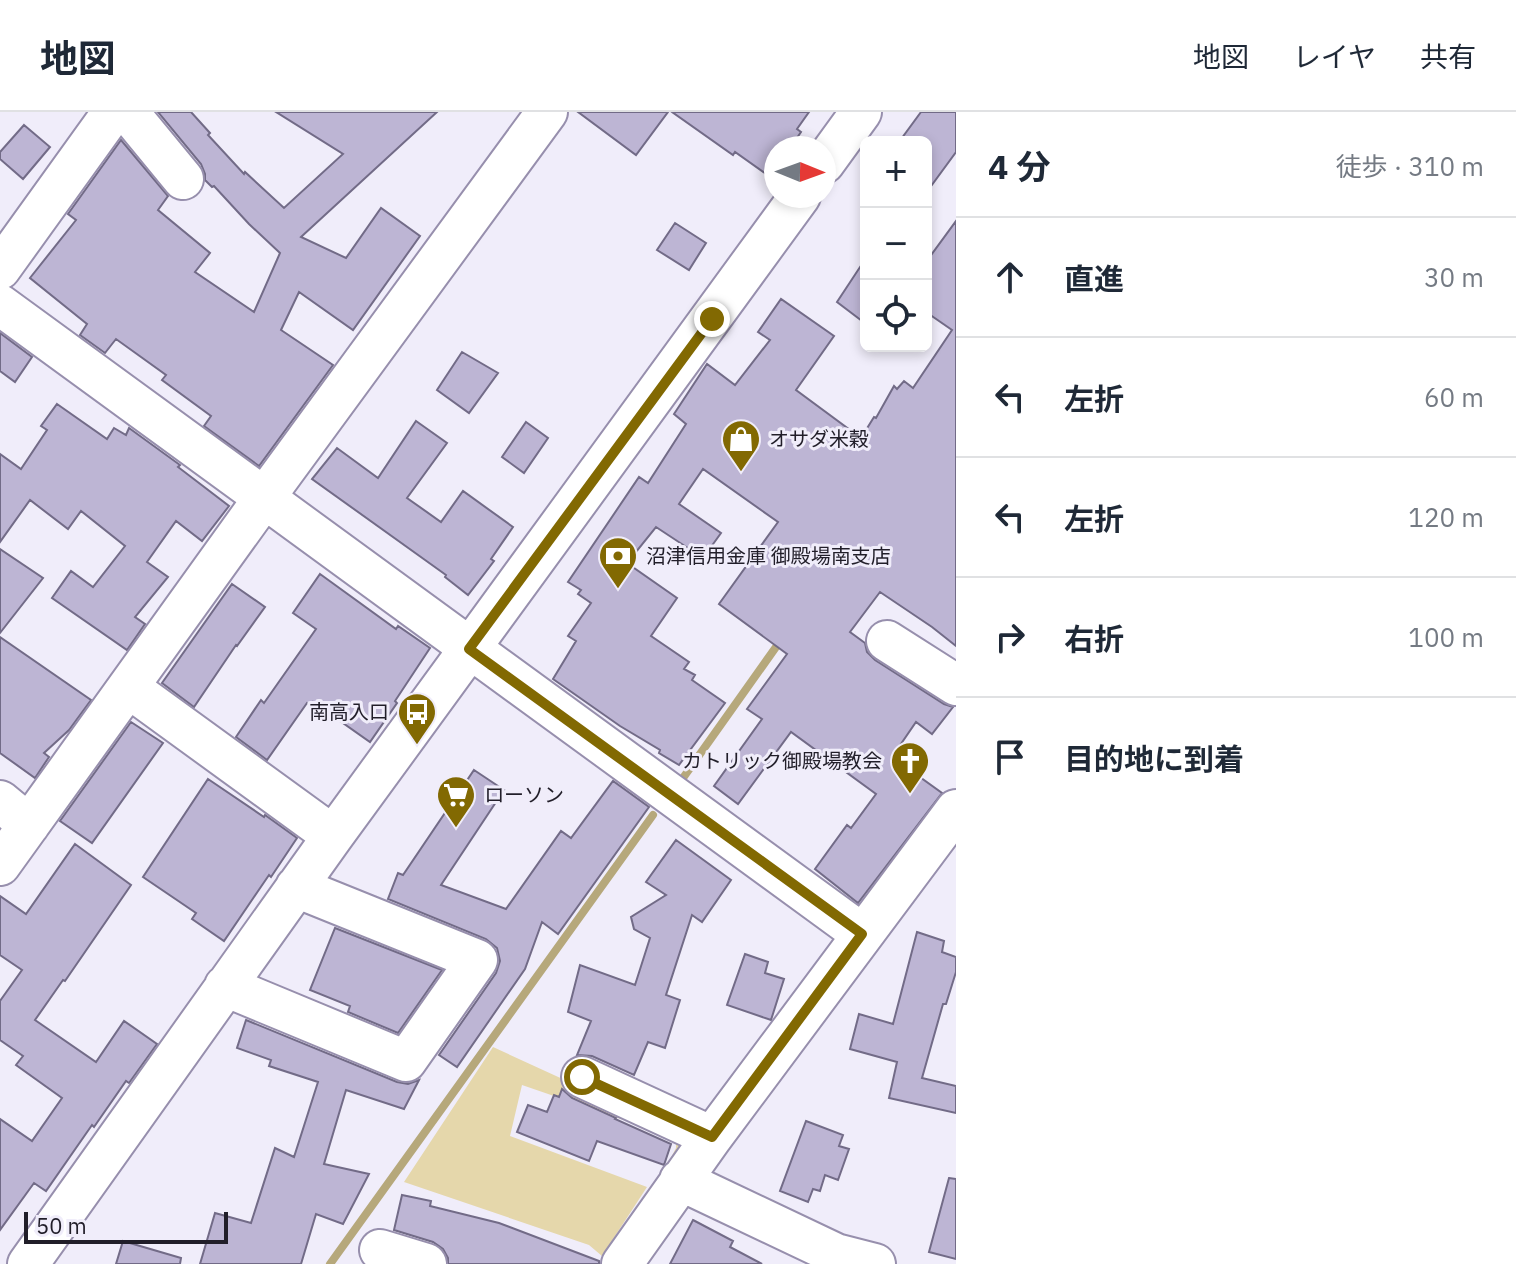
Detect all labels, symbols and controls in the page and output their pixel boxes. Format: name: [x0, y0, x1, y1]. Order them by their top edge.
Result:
text: 地図: [40, 33, 116, 82]
text: 地図: [1193, 38, 1249, 75]
text: レイヤ: [1293, 38, 1376, 75]
text: 共有: [1420, 38, 1476, 75]
north arrow: [764, 136, 836, 208]
map controls: [860, 136, 932, 352]
button: +: [860, 136, 932, 208]
text: 4 分: [988, 144, 1050, 188]
text: 徒歩 · 310 m: [1336, 149, 1484, 183]
button: −: [860, 208, 932, 280]
icon: ahead: [988, 255, 1032, 299]
text: 直進: [1064, 259, 1124, 298]
text: 30 m: [1424, 260, 1484, 294]
button: locate: [860, 280, 932, 352]
route end: [694, 301, 730, 337]
icon: left: [988, 375, 1032, 419]
text: 左折: [1064, 379, 1124, 418]
text: 60 m: [1424, 380, 1484, 414]
shop icon: オサダ米穀: [720, 418, 762, 473]
place label: オサダ米穀: [769, 425, 869, 452]
icon: left: [988, 495, 1032, 539]
text: 左折: [1064, 499, 1124, 538]
text: 120 m: [1408, 500, 1484, 534]
bank icon: 沼津信用金庫 御殿場南支店: [597, 535, 639, 590]
place label: 沼津信用金庫 御殿場南支店: [646, 542, 891, 569]
icon: right: [988, 615, 1032, 659]
text: 右折: [1064, 619, 1124, 658]
text: 100 m: [1408, 620, 1484, 654]
bus stop icon: 南高入口: [396, 691, 438, 746]
place label: 南高入口: [309, 698, 389, 725]
icon: arrive: [988, 735, 1032, 779]
text: 目的地に到着: [1064, 739, 1244, 778]
church icon: カトリック御殿場教会: [889, 740, 931, 795]
place label: カトリック御殿場教会: [682, 747, 882, 774]
supermarket icon: ローソン: [435, 774, 477, 829]
place label: ローソン: [484, 781, 564, 808]
route start: [564, 1059, 600, 1095]
scale bar: [24, 1208, 228, 1244]
text: 50 m: [36, 1211, 87, 1240]

